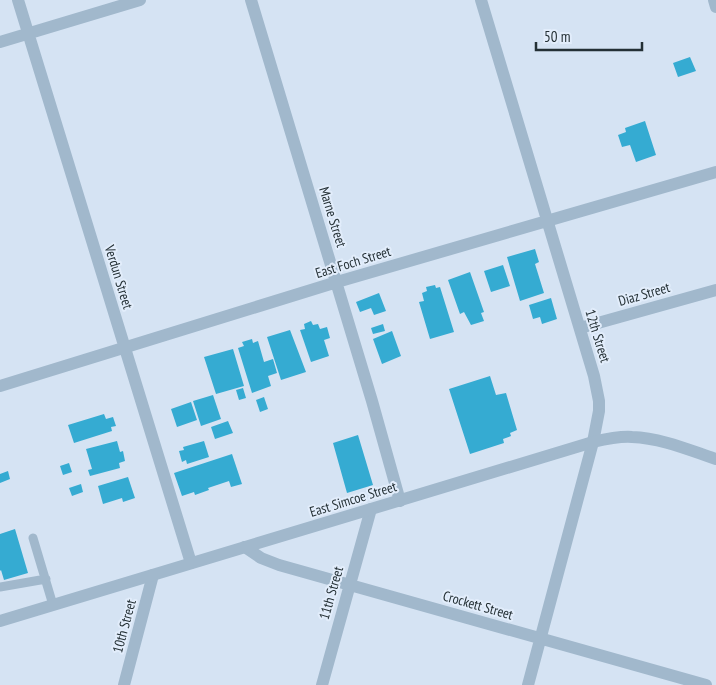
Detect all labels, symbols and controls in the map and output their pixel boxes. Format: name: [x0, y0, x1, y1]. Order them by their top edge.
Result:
scale bar: [536, 20, 642, 52]
text: 50 m: [544, 27, 570, 46]
street label: Marne Street: [315, 185, 351, 250]
street label: Verdun Street: [101, 242, 137, 311]
street label: East Foch Street: [313, 242, 393, 282]
street label: Diaz Street: [616, 278, 672, 310]
street label: 12th Street: [581, 307, 615, 365]
street label: East Simcoe Street: [307, 477, 399, 521]
street label: 11th Street: [315, 564, 347, 622]
street label: Crockett Street: [441, 586, 515, 624]
street label: 10th Street: [108, 597, 140, 655]

